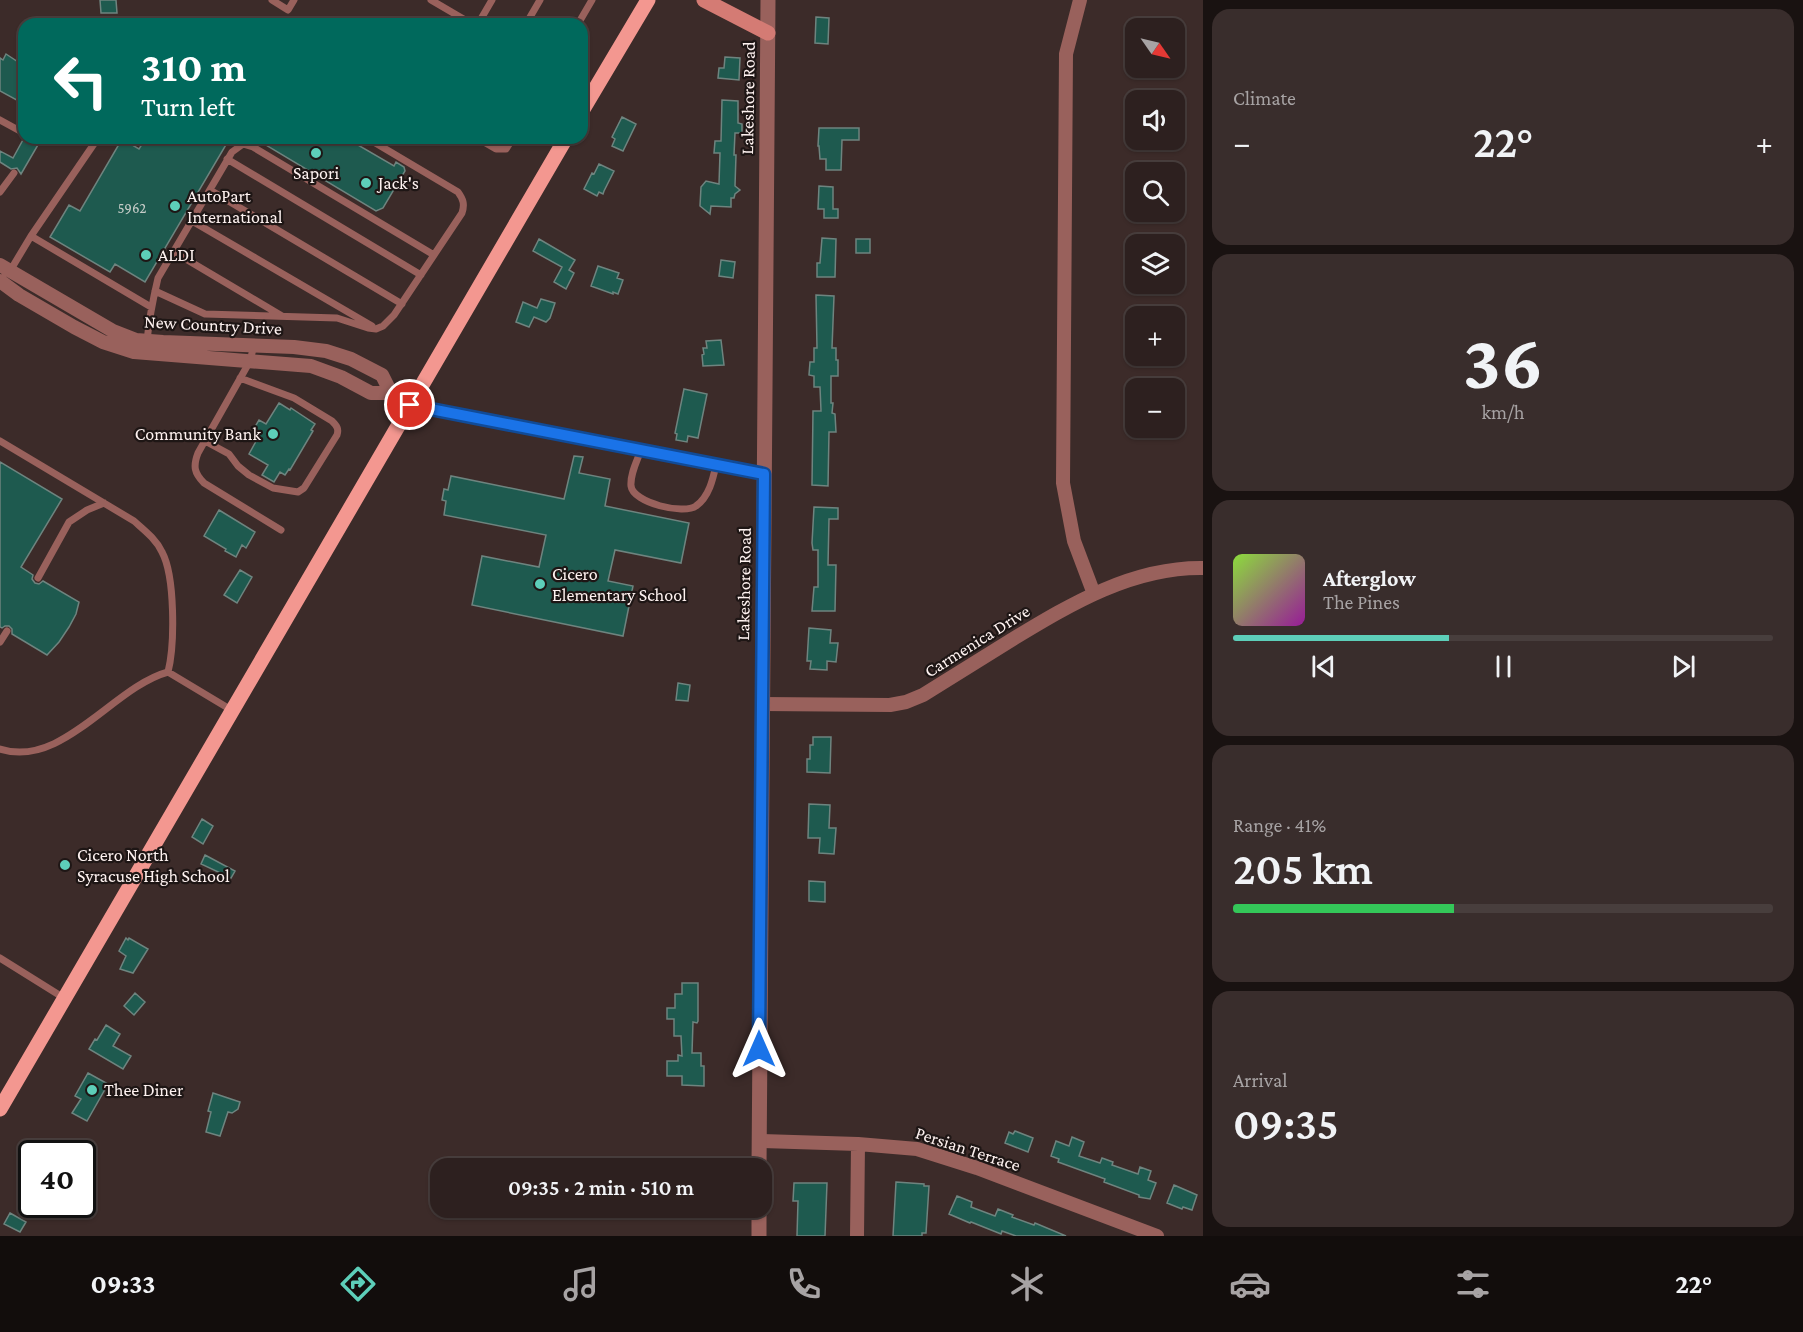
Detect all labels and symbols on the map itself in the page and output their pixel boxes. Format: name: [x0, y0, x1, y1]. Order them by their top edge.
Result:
north arrow: [1125, 18, 1185, 78]
street label: Lakeshore Road: [737, 41, 759, 155]
marker: Sapori: [309, 146, 323, 160]
place label: Sapori: [293, 163, 339, 183]
place label: Jack's: [376, 173, 419, 193]
marker: Jack's: [359, 176, 373, 190]
place label: AutoPart International: [187, 186, 283, 227]
marker: AutoPart International: [168, 199, 182, 213]
house number: 5962: [118, 200, 146, 216]
place label: ALDI: [158, 245, 195, 265]
marker: ALDI: [139, 248, 153, 262]
street label: New Country Drive: [144, 311, 283, 339]
pin: [384, 379, 435, 430]
place label: Community Bank: [135, 424, 261, 444]
marker: Community Bank: [266, 427, 280, 441]
street label: Lakeshore Road: [733, 527, 755, 641]
place label: Cicero Elementary School: [552, 564, 687, 605]
marker: Cicero Elementary School: [533, 577, 547, 591]
street label: Carmenica Drive: [921, 601, 1033, 681]
place label: Cicero North Syracuse High School: [77, 845, 230, 886]
marker: Cicero North Syracuse High School: [58, 858, 72, 872]
position arrow: [727, 1017, 791, 1081]
place label: Thee Diner: [104, 1080, 184, 1100]
marker: Thee Diner: [85, 1083, 99, 1097]
street label: Persian Terrace: [913, 1123, 1023, 1175]
speed limit sign: 40: [18, 1140, 96, 1218]

